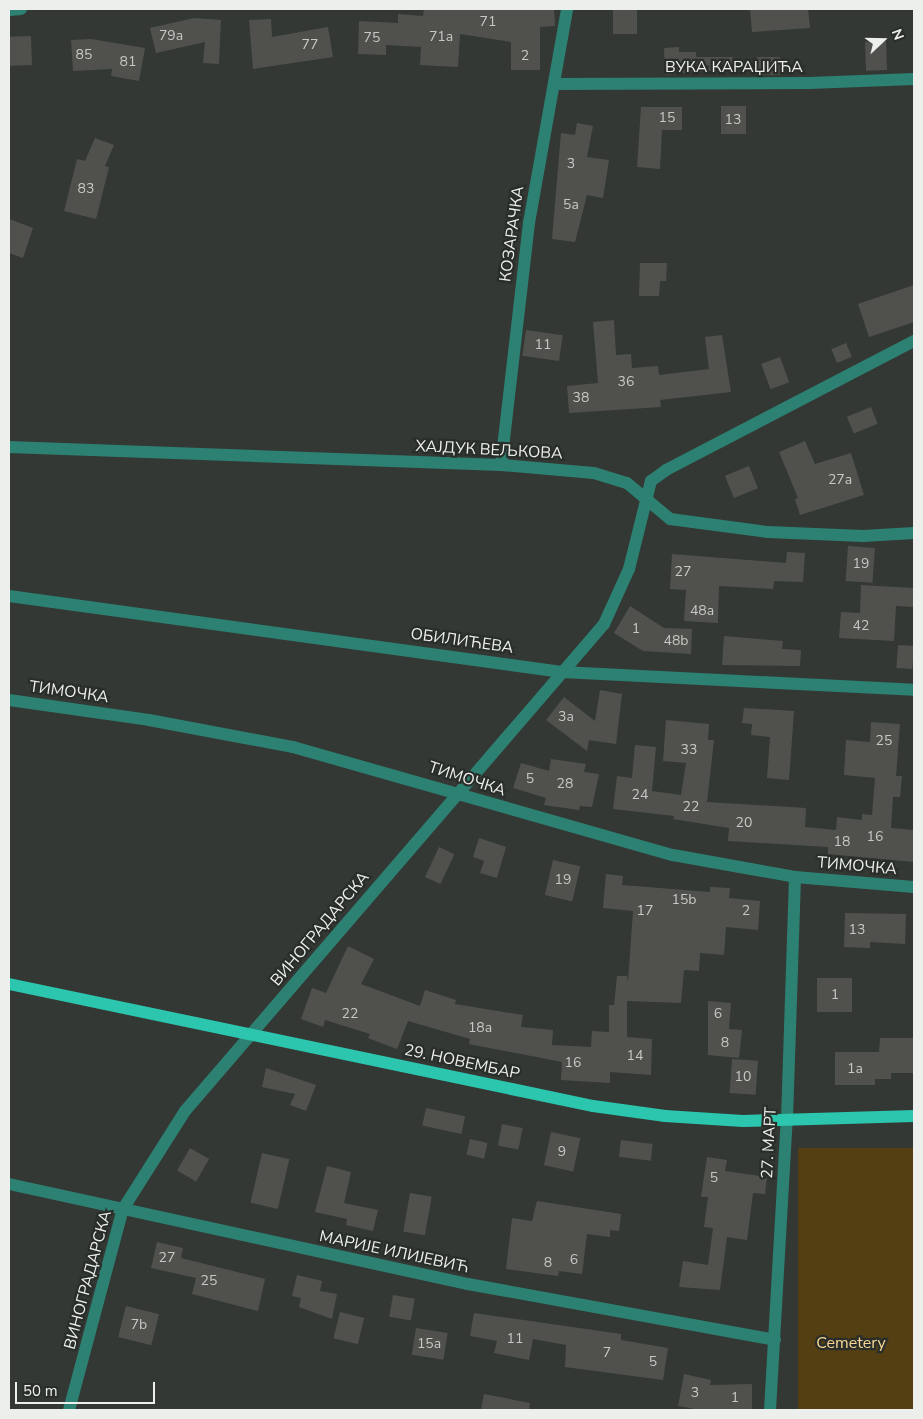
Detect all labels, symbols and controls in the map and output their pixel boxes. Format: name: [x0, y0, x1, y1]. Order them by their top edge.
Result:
house number: 71: [480, 14, 496, 30]
north arrow: [858, 15, 908, 65]
text: N: [887, 26, 908, 43]
house number: 79a: [159, 28, 183, 44]
house number: 71a: [429, 29, 453, 45]
house number: 75: [364, 30, 380, 46]
house number: 77: [302, 37, 318, 53]
house number: 85: [76, 47, 92, 63]
house number: 2: [521, 48, 529, 64]
house number: 81: [120, 54, 136, 70]
street label: ВУКА КАРАЏИЋА: [665, 57, 803, 77]
house number: 15: [659, 110, 675, 126]
house number: 13: [725, 112, 741, 128]
house number: 3: [567, 156, 575, 172]
house number: 83: [78, 181, 94, 197]
street label: КОЗАРАЧКА: [496, 185, 528, 283]
house number: 5a: [563, 197, 579, 213]
house number: 11: [535, 337, 551, 353]
house number: 36: [618, 374, 634, 390]
house number: 38: [573, 390, 589, 406]
street label: ХАЈДУК ВЕЉКОВА: [415, 437, 563, 463]
house number: 27a: [828, 472, 852, 488]
house number: 19: [853, 556, 869, 572]
house number: 27: [675, 564, 691, 580]
house number: 48a: [690, 603, 714, 619]
house number: 42: [853, 618, 869, 634]
house number: 1: [632, 621, 640, 637]
street label: ОБИЛИЋЕВА: [409, 624, 515, 658]
house number: 48b: [664, 633, 688, 649]
street label: ТИМОЧКА: [28, 677, 110, 707]
house number: 3a: [558, 709, 574, 725]
house number: 25: [876, 733, 892, 749]
house number: 33: [681, 742, 697, 758]
street label: ТИМОЧКА: [426, 758, 508, 800]
house number: 5: [526, 771, 534, 787]
house number: 28: [557, 776, 573, 792]
house number: 24: [632, 787, 648, 803]
house number: 22: [683, 799, 699, 815]
house number: 20: [736, 815, 752, 831]
house number: 16: [867, 829, 883, 845]
house number: 18: [834, 834, 850, 850]
street label: ТИМОЧКА: [816, 853, 898, 879]
street label: ВИНОГРАДАРСКА: [267, 868, 373, 990]
house number: 19: [555, 872, 571, 888]
house number: 15b: [672, 892, 696, 908]
house number: 17: [637, 903, 653, 919]
house number: 2: [742, 903, 750, 919]
house number: 13: [849, 922, 865, 938]
house number: 1: [831, 987, 839, 1003]
house number: 22: [342, 1006, 358, 1022]
house number: 6: [714, 1006, 722, 1022]
house number: 18a: [468, 1020, 492, 1036]
house number: 8: [721, 1035, 729, 1051]
street label: 29. НОВЕМБАР: [402, 1040, 522, 1084]
house number: 14: [627, 1048, 643, 1064]
house number: 16: [565, 1055, 581, 1071]
house number: 1a: [847, 1061, 863, 1077]
house number: 10: [735, 1069, 751, 1085]
street label: 27. МАРТ: [758, 1107, 780, 1179]
house number: 9: [558, 1144, 566, 1160]
house number: 5: [710, 1170, 718, 1186]
street label: ВИНОГРАДАРСКА: [60, 1209, 116, 1351]
street label: МАРИЈЕ ИЛИЈЕВИЋ: [318, 1227, 470, 1277]
house number: 27: [159, 1250, 175, 1266]
house number: 6: [570, 1252, 578, 1268]
house number: 8: [544, 1255, 552, 1271]
house number: 25: [201, 1273, 217, 1289]
house number: 7b: [131, 1317, 147, 1333]
house number: 11: [507, 1331, 523, 1347]
park label: Cemetery: [816, 1333, 886, 1353]
house number: 15a: [417, 1336, 441, 1352]
house number: 7: [603, 1345, 611, 1361]
house number: 5: [649, 1354, 657, 1370]
scale bar: [18, 1372, 158, 1404]
text: 50 m: [23, 1381, 58, 1401]
house number: 3: [691, 1385, 699, 1401]
house number: 1: [731, 1390, 739, 1406]

